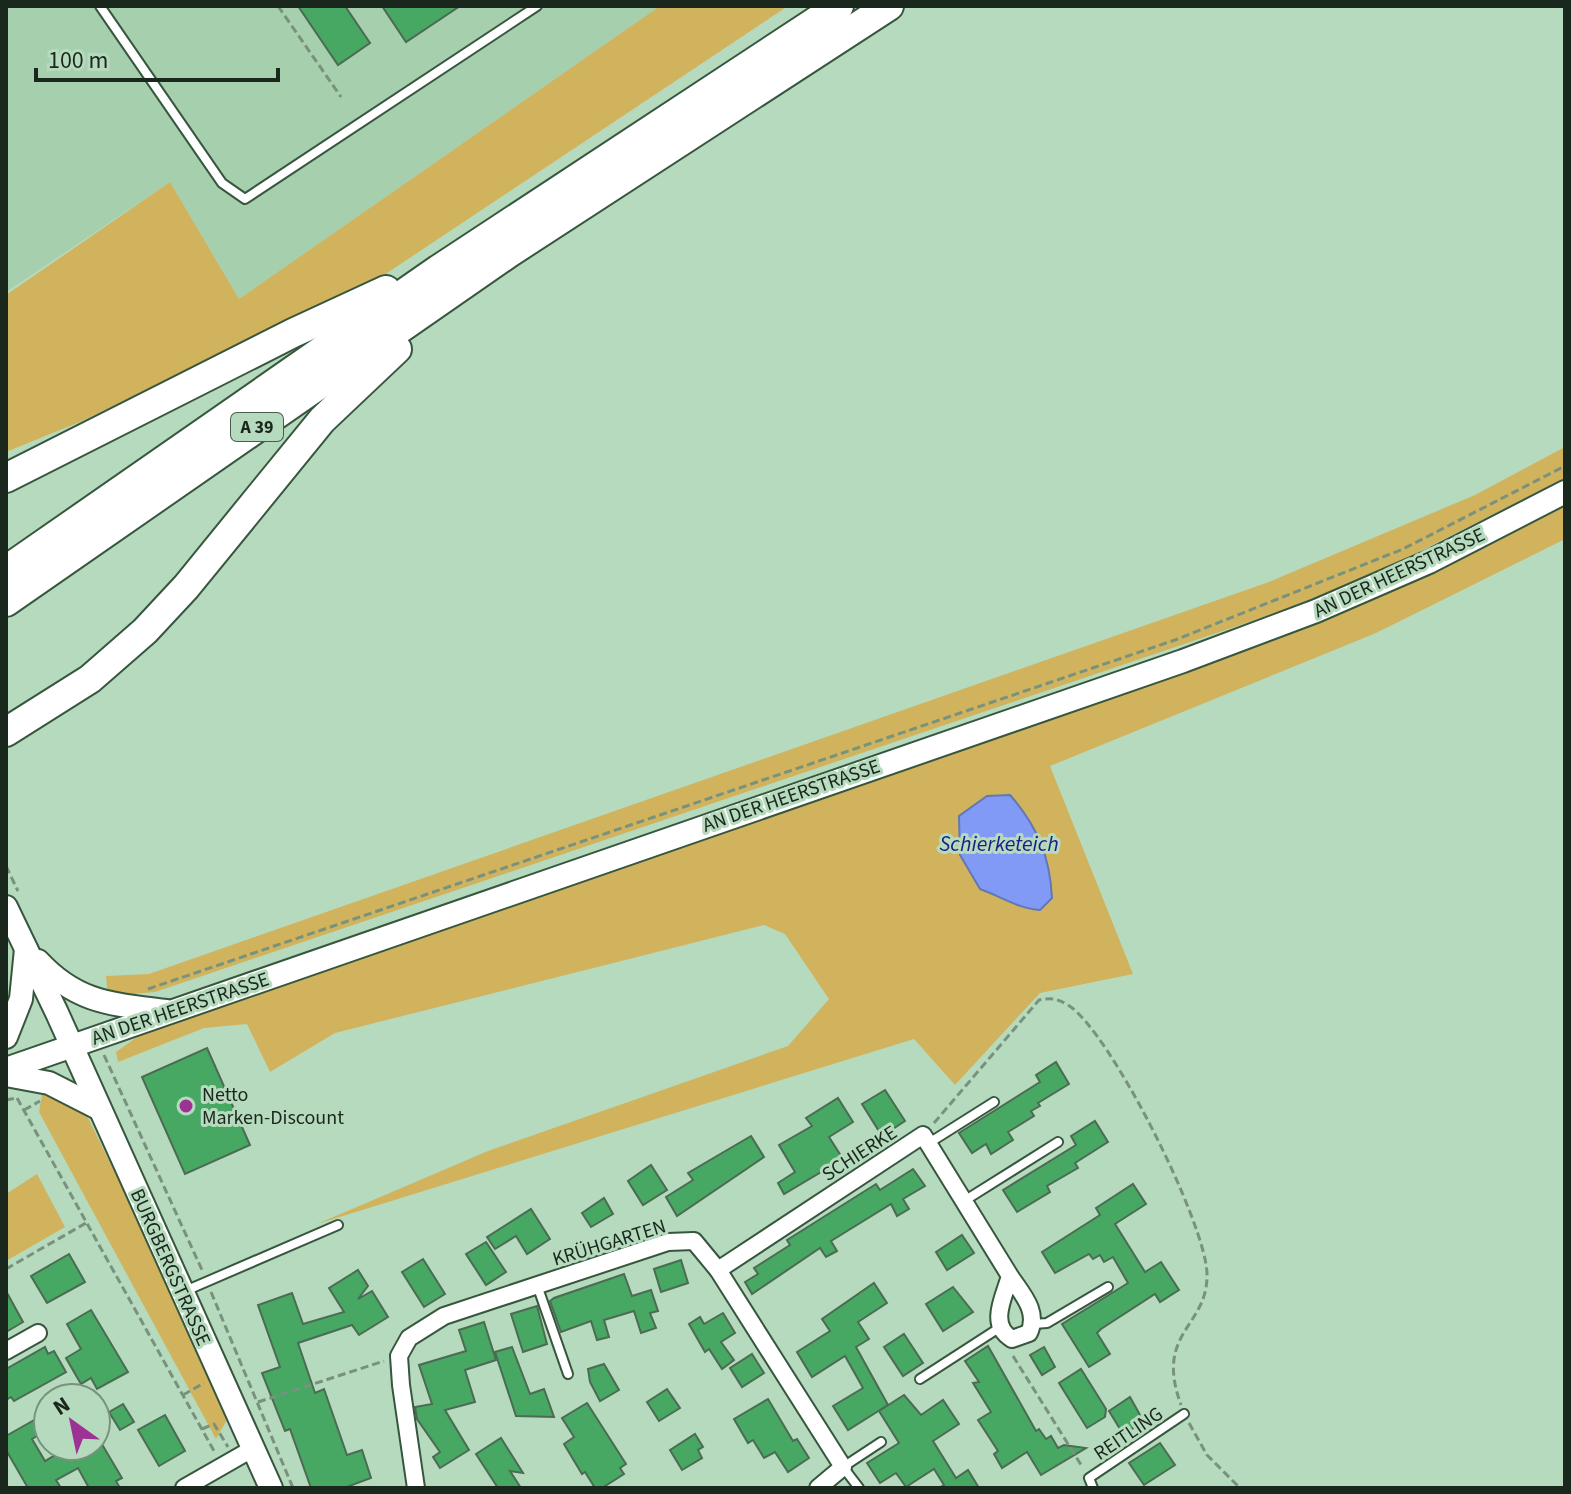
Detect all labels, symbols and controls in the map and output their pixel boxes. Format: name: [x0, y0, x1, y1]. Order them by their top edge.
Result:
scale bar: [36, 32, 278, 82]
text: 100 m: [48, 43, 108, 78]
road number: A 39: [231, 413, 283, 441]
street label: AN DER HEERSTRASSE: [1309, 521, 1490, 625]
street label: AN DER HEERSTRASSE: [699, 752, 884, 839]
water label: Schierketeich: [939, 828, 1059, 860]
street label: AN DER HEERSTRASSE: [88, 965, 273, 1052]
place label: Netto Marken-Discount: [202, 1081, 344, 1132]
marker: Netto Marken-Discount: [177, 1097, 195, 1115]
street label: SCHIERKE: [817, 1119, 903, 1189]
street label: BURGBERGSTRASSE: [123, 1184, 217, 1350]
street label: KRÜHGARTEN: [549, 1212, 669, 1273]
north arrow: [32, 1382, 112, 1462]
text: N: [47, 1389, 77, 1423]
street label: REITLING: [1088, 1400, 1169, 1467]

